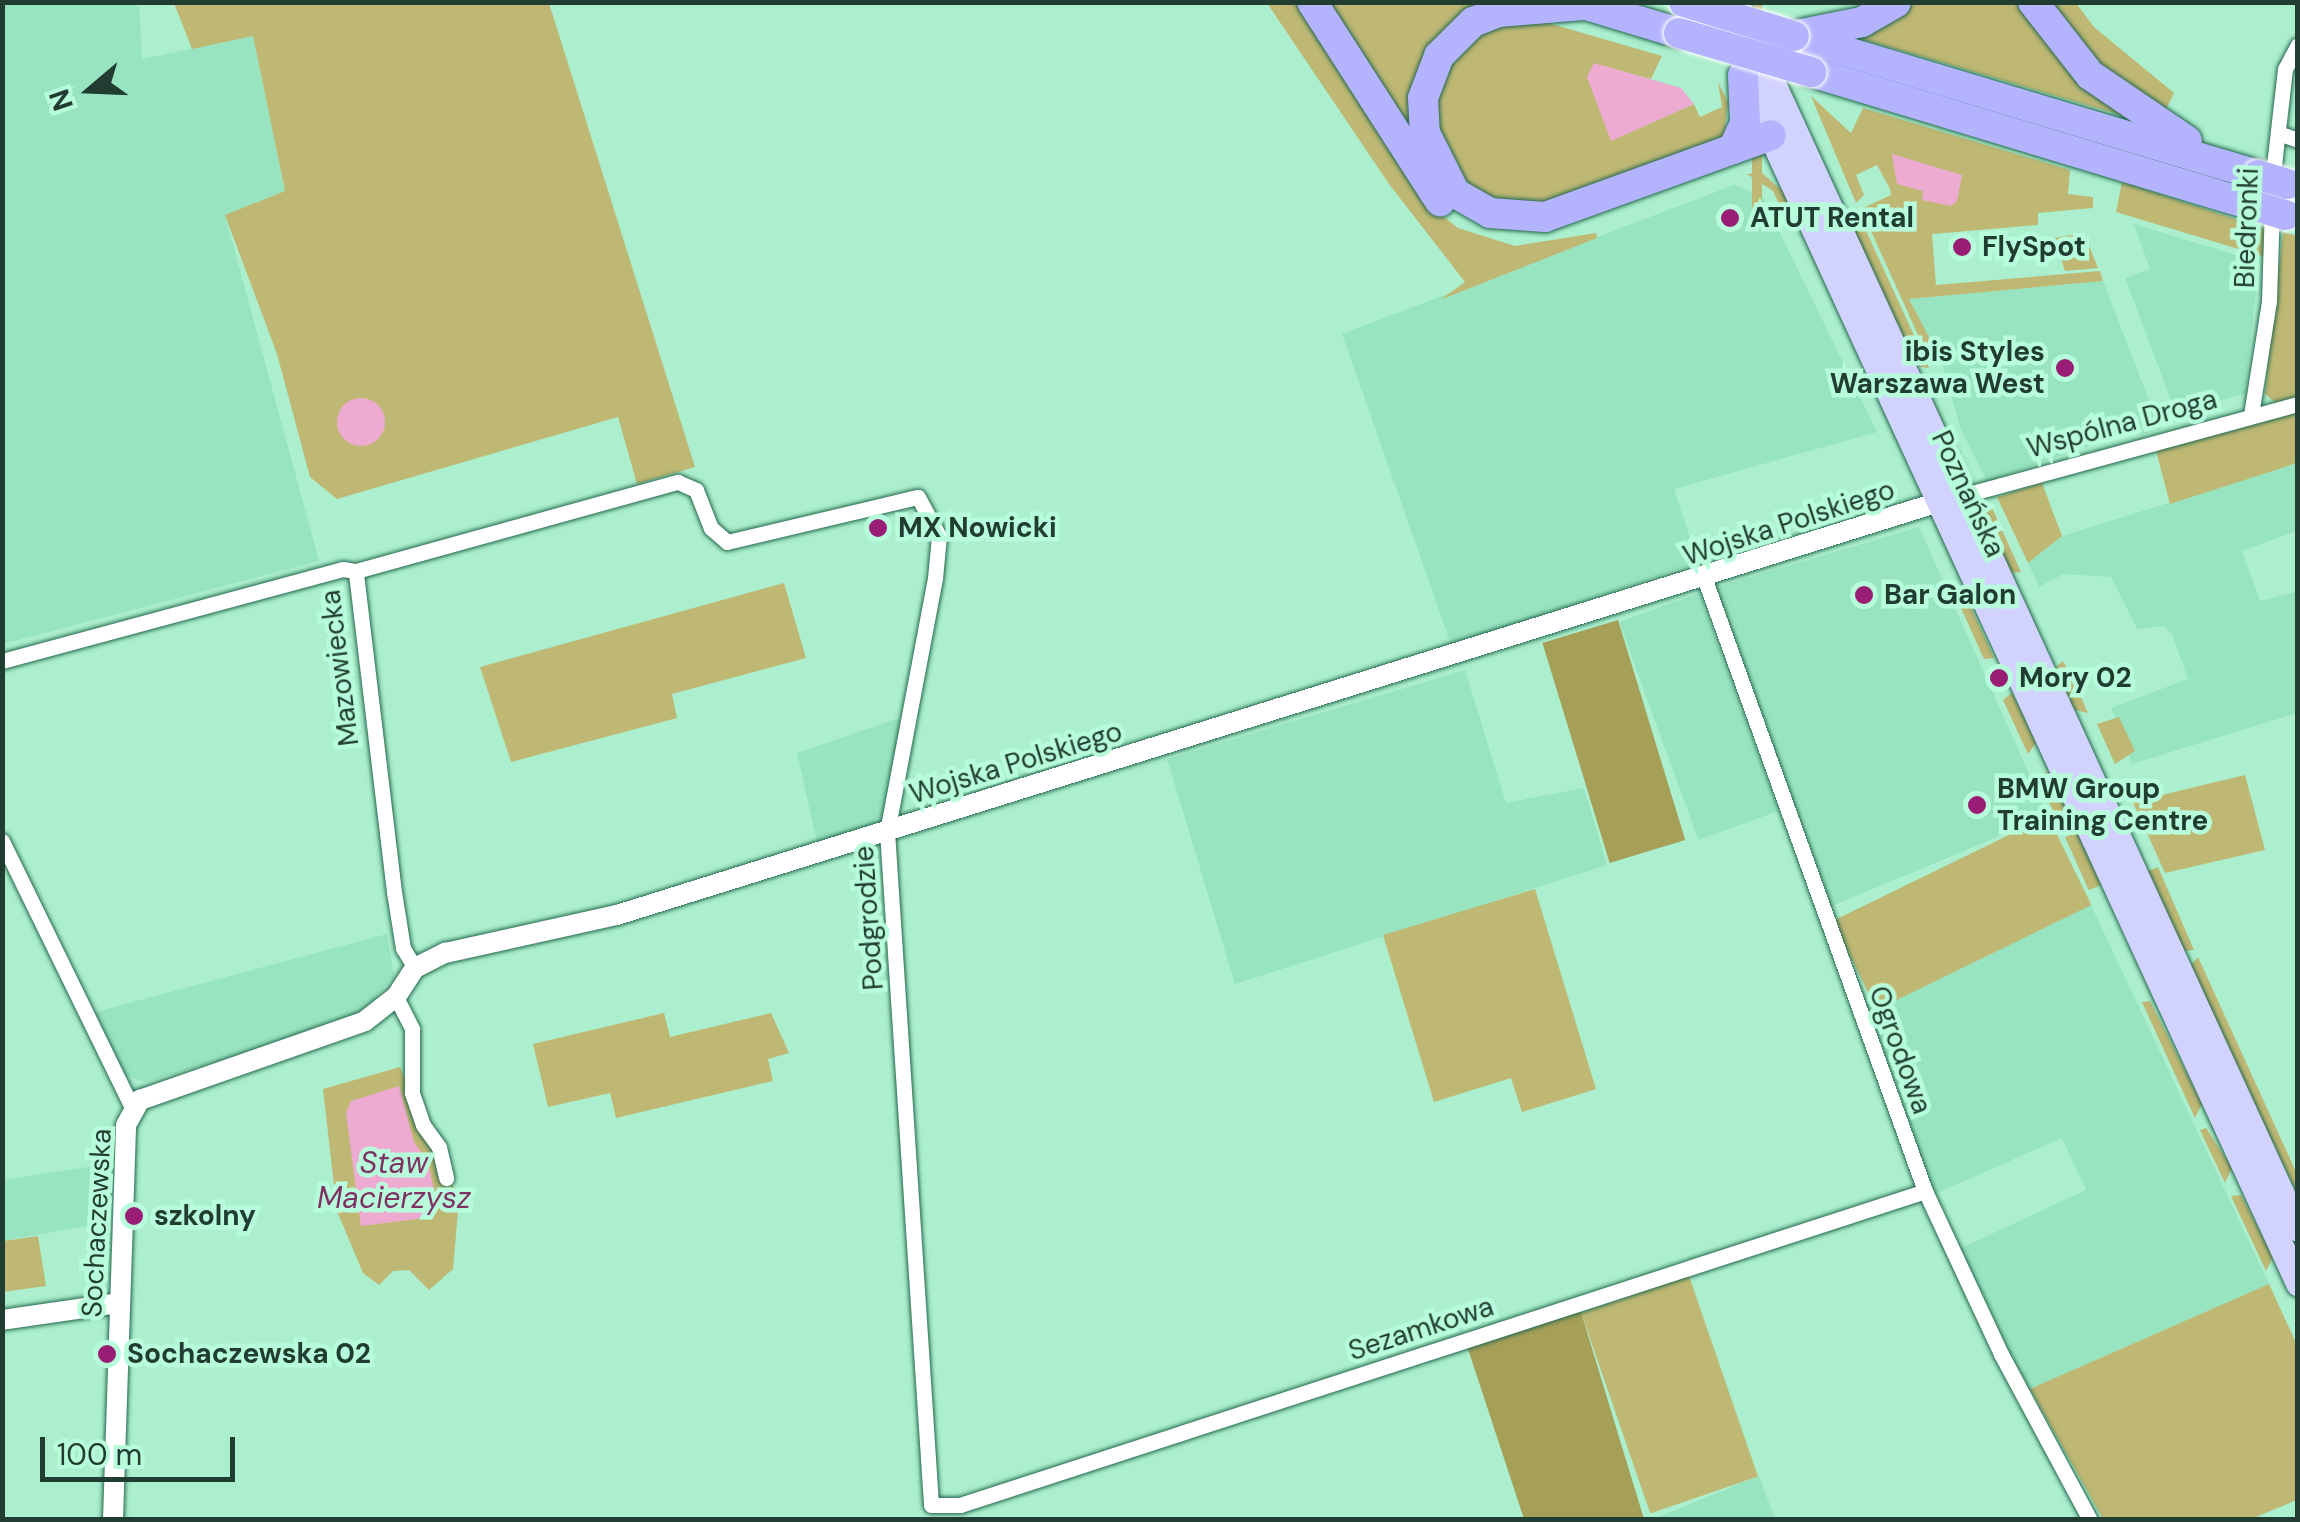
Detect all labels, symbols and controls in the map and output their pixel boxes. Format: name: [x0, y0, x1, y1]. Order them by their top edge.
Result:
north arrow: [40, 40, 140, 140]
text: N: [40, 84, 82, 116]
street label: Biedronki: [2228, 167, 2266, 289]
place label: ATUT Rental: [1750, 201, 1914, 235]
marker: ATUT Rental: [1719, 207, 1741, 229]
place label: FlySpot: [1982, 230, 2086, 264]
marker: FlySpot: [1951, 236, 1973, 258]
place label: ibis Styles Warszawa West: [1830, 335, 2045, 401]
marker: ibis Styles Warszawa West: [2054, 357, 2076, 379]
street label: Wspólna Droga: [2023, 383, 2221, 465]
street label: Poznańska: [1924, 425, 2012, 563]
street label: Wojska Polskiego: [1679, 473, 1899, 573]
place label: MX Nowicki: [898, 511, 1057, 545]
marker: MX Nowicki: [867, 517, 889, 539]
place label: Bar Galon: [1884, 578, 2016, 612]
marker: Bar Galon: [1853, 584, 1875, 606]
street label: Mazowiecka: [314, 588, 366, 748]
place label: Mory 02: [2019, 661, 2132, 695]
marker: Mory 02: [1988, 667, 2010, 689]
street label: Wojska Polskiego: [906, 715, 1126, 811]
place label: BMW Group Training Centre: [1997, 772, 2208, 838]
marker: BMW Group Training Centre: [1966, 794, 1988, 816]
street label: Podgrodzie: [847, 845, 891, 991]
street label: Ogrodowa: [1861, 982, 1939, 1118]
street label: Sochaczewska: [75, 1128, 119, 1318]
water label: Staw Macierzysz: [317, 1145, 471, 1216]
place label: szkolny: [154, 1199, 256, 1233]
marker: szkolny: [123, 1205, 145, 1227]
street label: Sezamkowa: [1344, 1290, 1498, 1368]
place label: Sochaczewska 02: [127, 1337, 371, 1371]
marker: Sochaczewska 02: [96, 1343, 118, 1365]
scale bar: [45, 1417, 240, 1479]
text: 100 m: [57, 1435, 142, 1474]

